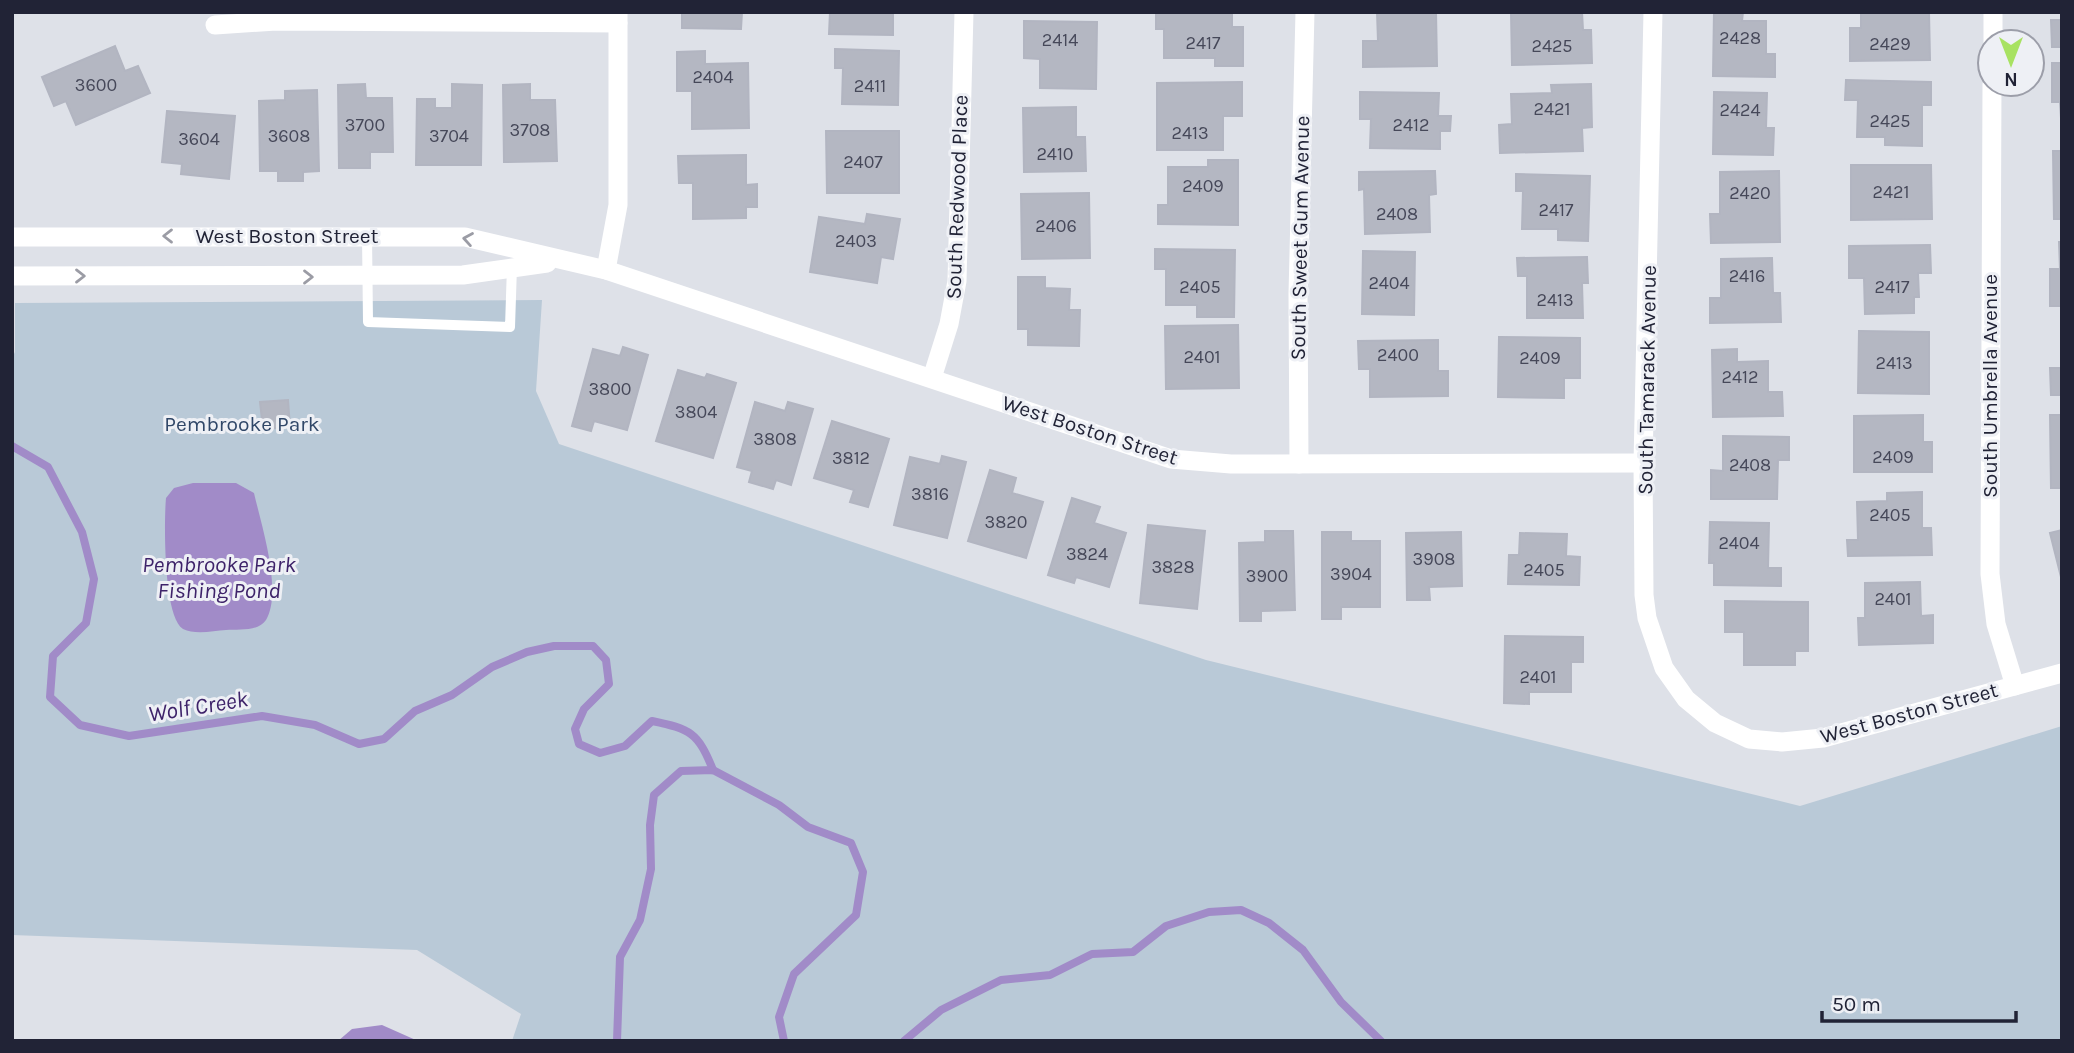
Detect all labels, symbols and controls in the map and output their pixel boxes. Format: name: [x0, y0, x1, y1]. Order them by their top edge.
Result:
house number: 2428: [1719, 27, 1761, 49]
north arrow: [1976, 28, 2046, 98]
house number: 2414: [1042, 29, 1078, 51]
house number: 2417: [1186, 32, 1221, 54]
house number: 2429: [1869, 33, 1911, 55]
house number: 2425: [1531, 35, 1573, 57]
house number: 2404: [692, 66, 734, 88]
text: N: [2004, 68, 2018, 90]
house number: 3600: [75, 74, 117, 96]
house number: 2411: [854, 75, 886, 97]
street label: South Redwood Place: [941, 94, 973, 300]
house number: 2421: [1534, 98, 1570, 120]
house number: 2424: [1720, 99, 1760, 121]
house number: 2425: [1869, 110, 1911, 132]
house number: 3700: [345, 114, 385, 136]
house number: 2412: [1393, 114, 1429, 136]
street label: South Sweet Gum Avenue: [1286, 115, 1314, 361]
house number: 3708: [510, 119, 550, 141]
house number: 2413: [1171, 122, 1209, 144]
house number: 3608: [268, 125, 310, 147]
house number: 3704: [429, 125, 469, 147]
house number: 3604: [178, 128, 220, 150]
house number: 2410: [1036, 143, 1074, 165]
house number: 2407: [843, 151, 883, 173]
house number: 2409: [1182, 175, 1224, 197]
house number: 2421: [1873, 181, 1909, 203]
house number: 2420: [1729, 182, 1771, 204]
house number: 2417: [1539, 199, 1574, 221]
house number: 2408: [1376, 203, 1418, 225]
house number: 2406: [1035, 215, 1077, 237]
street label: West Boston Street: [195, 224, 379, 248]
one-way arrow: [162, 228, 172, 244]
house number: 2403: [835, 230, 877, 252]
one-way arrow: [462, 232, 474, 247]
street label: South Tamarack Avenue: [1633, 265, 1661, 495]
house number: 2416: [1729, 265, 1765, 287]
one-way arrow: [76, 268, 86, 284]
one-way arrow: [303, 269, 314, 285]
house number: 2404: [1368, 272, 1410, 294]
street label: South Umbrella Avenue: [1978, 274, 2002, 498]
house number: 2405: [1179, 276, 1221, 298]
house number: 2417: [1875, 276, 1910, 298]
house number: 2413: [1536, 289, 1574, 311]
house number: 2400: [1377, 344, 1419, 366]
house number: 2401: [1183, 346, 1221, 368]
house number: 2409: [1519, 347, 1561, 369]
house number: 2413: [1875, 352, 1913, 374]
house number: 2412: [1722, 366, 1758, 388]
house number: 3800: [588, 378, 632, 400]
street label: West Boston Street: [999, 390, 1181, 470]
house number: 3804: [675, 401, 717, 423]
park label: Pembrooke Park: [164, 412, 320, 436]
house number: 3808: [753, 428, 797, 450]
house number: 2409: [1872, 446, 1914, 468]
house number: 3812: [832, 447, 870, 469]
house number: 2408: [1729, 454, 1771, 476]
house number: 3816: [911, 483, 949, 505]
house number: 2405: [1869, 504, 1911, 526]
house number: 3820: [985, 511, 1027, 533]
house number: 2404: [1718, 532, 1760, 554]
house number: 3824: [1066, 543, 1108, 565]
house number: 3908: [1413, 548, 1455, 570]
water label: Pembrooke Park Fishing Pond: [142, 551, 296, 604]
house number: 3828: [1151, 556, 1195, 578]
house number: 2405: [1523, 559, 1565, 581]
house number: 3904: [1330, 563, 1372, 585]
house number: 3900: [1246, 565, 1288, 587]
house number: 2401: [1874, 588, 1912, 610]
house number: 2401: [1519, 666, 1557, 688]
street label: West Boston Street: [1817, 678, 2001, 748]
water label: Wolf Creek: [146, 685, 250, 728]
scale bar: [1822, 979, 2016, 1023]
text: 50 m: [1832, 992, 1881, 1016]

